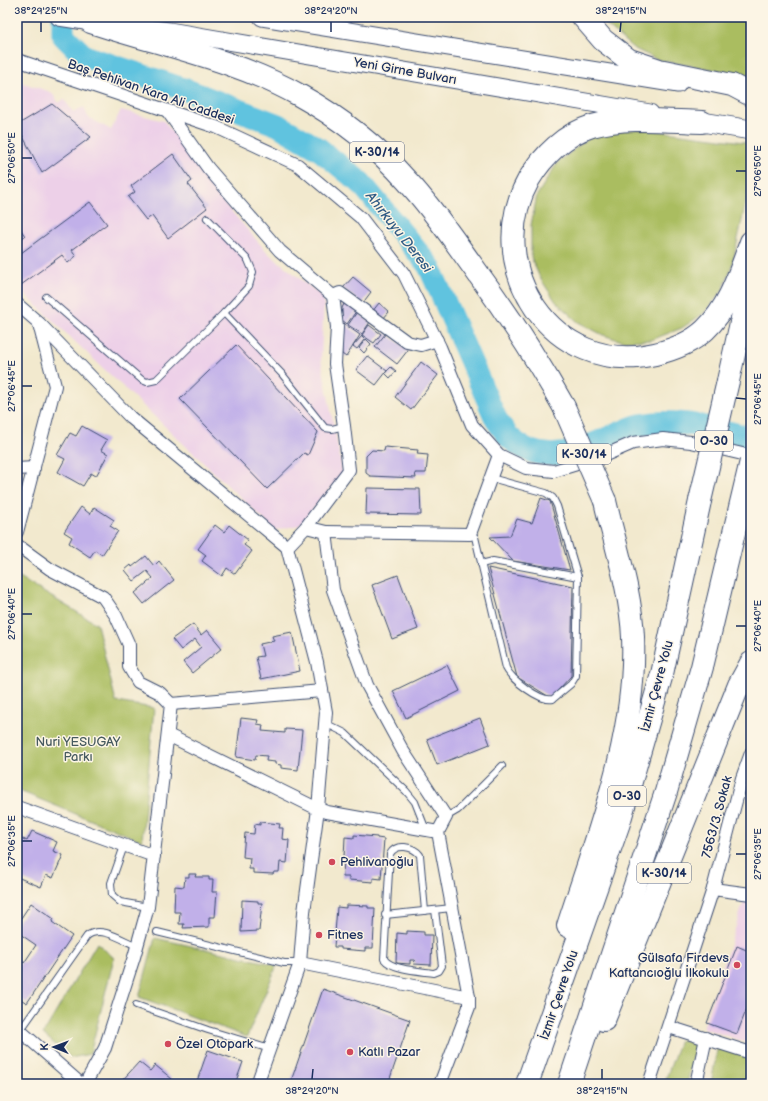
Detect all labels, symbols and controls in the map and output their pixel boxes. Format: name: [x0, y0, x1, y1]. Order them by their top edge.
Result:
text: 38°29'25"N: [14, 5, 68, 17]
text: 38°29'20"N: [304, 5, 358, 17]
text: 38°29'15"N: [595, 5, 647, 17]
street label: Yeni Girne Bulvarı: [351, 54, 458, 88]
street label: Baş Pehlivan Kara Ali Caddesi: [65, 56, 237, 128]
text: 27°06'50"E: [6, 132, 18, 184]
road number: K-30/14: [350, 142, 404, 162]
text: 27°06'50"E: [752, 145, 764, 197]
water label: Ahırkuyu Deresi: [361, 187, 436, 277]
text: 27°06'45"E: [6, 360, 18, 412]
text: 27°06'45"E: [752, 373, 764, 425]
road number: O-30: [695, 431, 733, 451]
road number: K-30/14: [557, 444, 611, 464]
text: 27°06'40"E: [6, 588, 18, 640]
text: 27°06'40"E: [752, 600, 764, 652]
street label: İzmir Çevre Yolu: [637, 639, 677, 733]
park label: Nuri YESUGAY Parkı: [36, 734, 121, 765]
street label: 7563/3. Sokak: [698, 773, 736, 860]
road number: O-30: [608, 786, 646, 806]
text: 27°06'35"E: [6, 815, 18, 867]
text: 27°06'35"E: [752, 828, 764, 880]
place label: Pehlivanoğlu: [340, 854, 414, 870]
marker: Pehlivanoğlu: [327, 857, 337, 867]
road number: K-30/14: [637, 863, 691, 883]
place label: Fitnes: [327, 927, 364, 943]
marker: Fitnes: [314, 930, 324, 940]
street label: İzmir Çevre Yolu: [536, 948, 582, 1042]
place label: Gülsafa Firdevs Kaftancıoğlu İlkokulu: [609, 950, 730, 981]
marker: Gülsafa Firdevs Kaftancıoğlu İlkokulu: [732, 960, 742, 970]
north arrow: [34, 1027, 74, 1067]
place label: Özel Otopark: [176, 1036, 254, 1052]
marker: Özel Otopark: [163, 1039, 173, 1049]
text: K: [38, 1042, 51, 1051]
place label: Katlı Pazar: [358, 1044, 421, 1060]
marker: Katlı Pazar: [345, 1047, 355, 1057]
text: 38°29'20"N: [285, 1085, 339, 1097]
text: 38°29'15"N: [576, 1085, 628, 1097]

